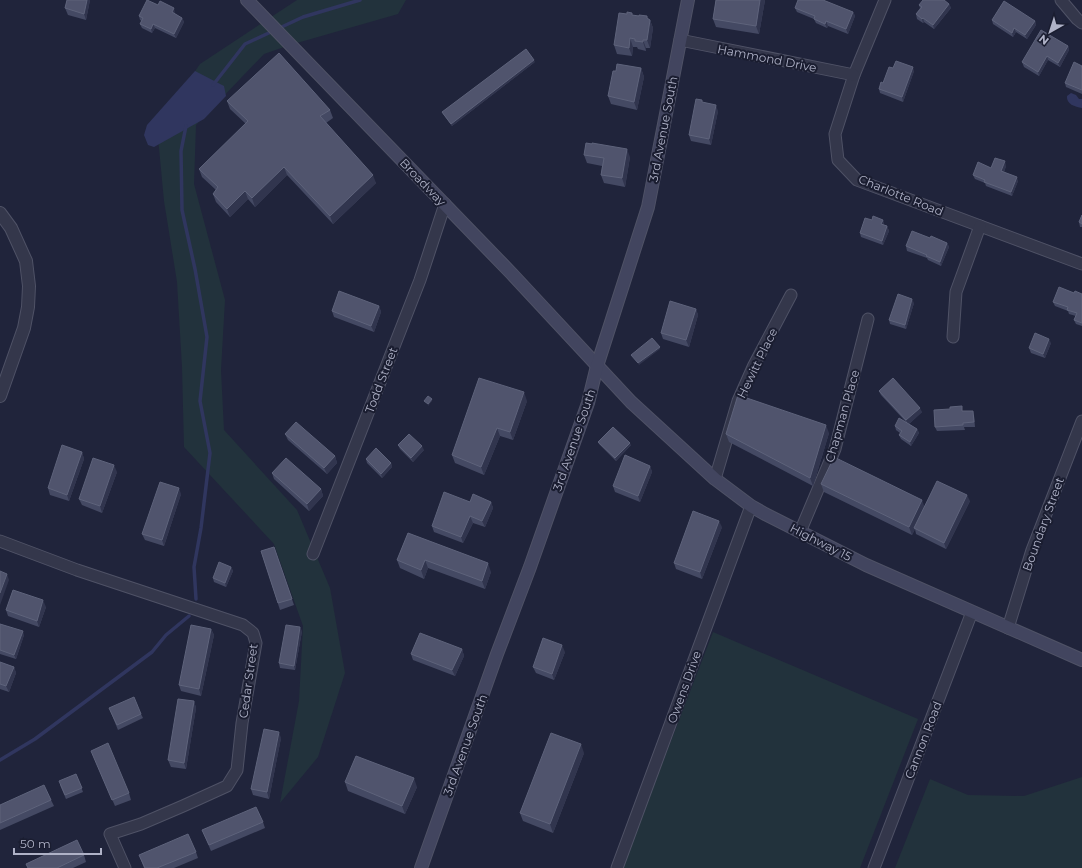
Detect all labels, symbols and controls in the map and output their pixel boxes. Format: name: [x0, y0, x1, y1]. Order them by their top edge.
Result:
north arrow: [1030, 12, 1070, 52]
text: N: [1036, 32, 1052, 48]
street label: Hammond Drive: [716, 41, 818, 75]
street label: 3rd Avenue South: [645, 75, 681, 183]
street label: Broadway: [397, 155, 450, 209]
street label: Charlotte Road: [856, 171, 946, 219]
street label: Hewitt Place: [734, 326, 780, 400]
street label: Todd Street: [362, 345, 400, 415]
street label: Chapman Place: [822, 368, 862, 464]
street label: 3rd Avenue South: [549, 387, 599, 493]
street label: Boundary Street: [1019, 475, 1067, 573]
street label: Highway 15: [788, 520, 854, 564]
street label: Cedar Street: [235, 643, 261, 719]
street label: Owens Drive: [664, 649, 704, 725]
street label: 3rd Avenue South: [440, 692, 490, 798]
street label: Cannon Road: [901, 699, 945, 781]
scale bar: [14, 830, 101, 856]
text: 50 m: [20, 836, 51, 851]

